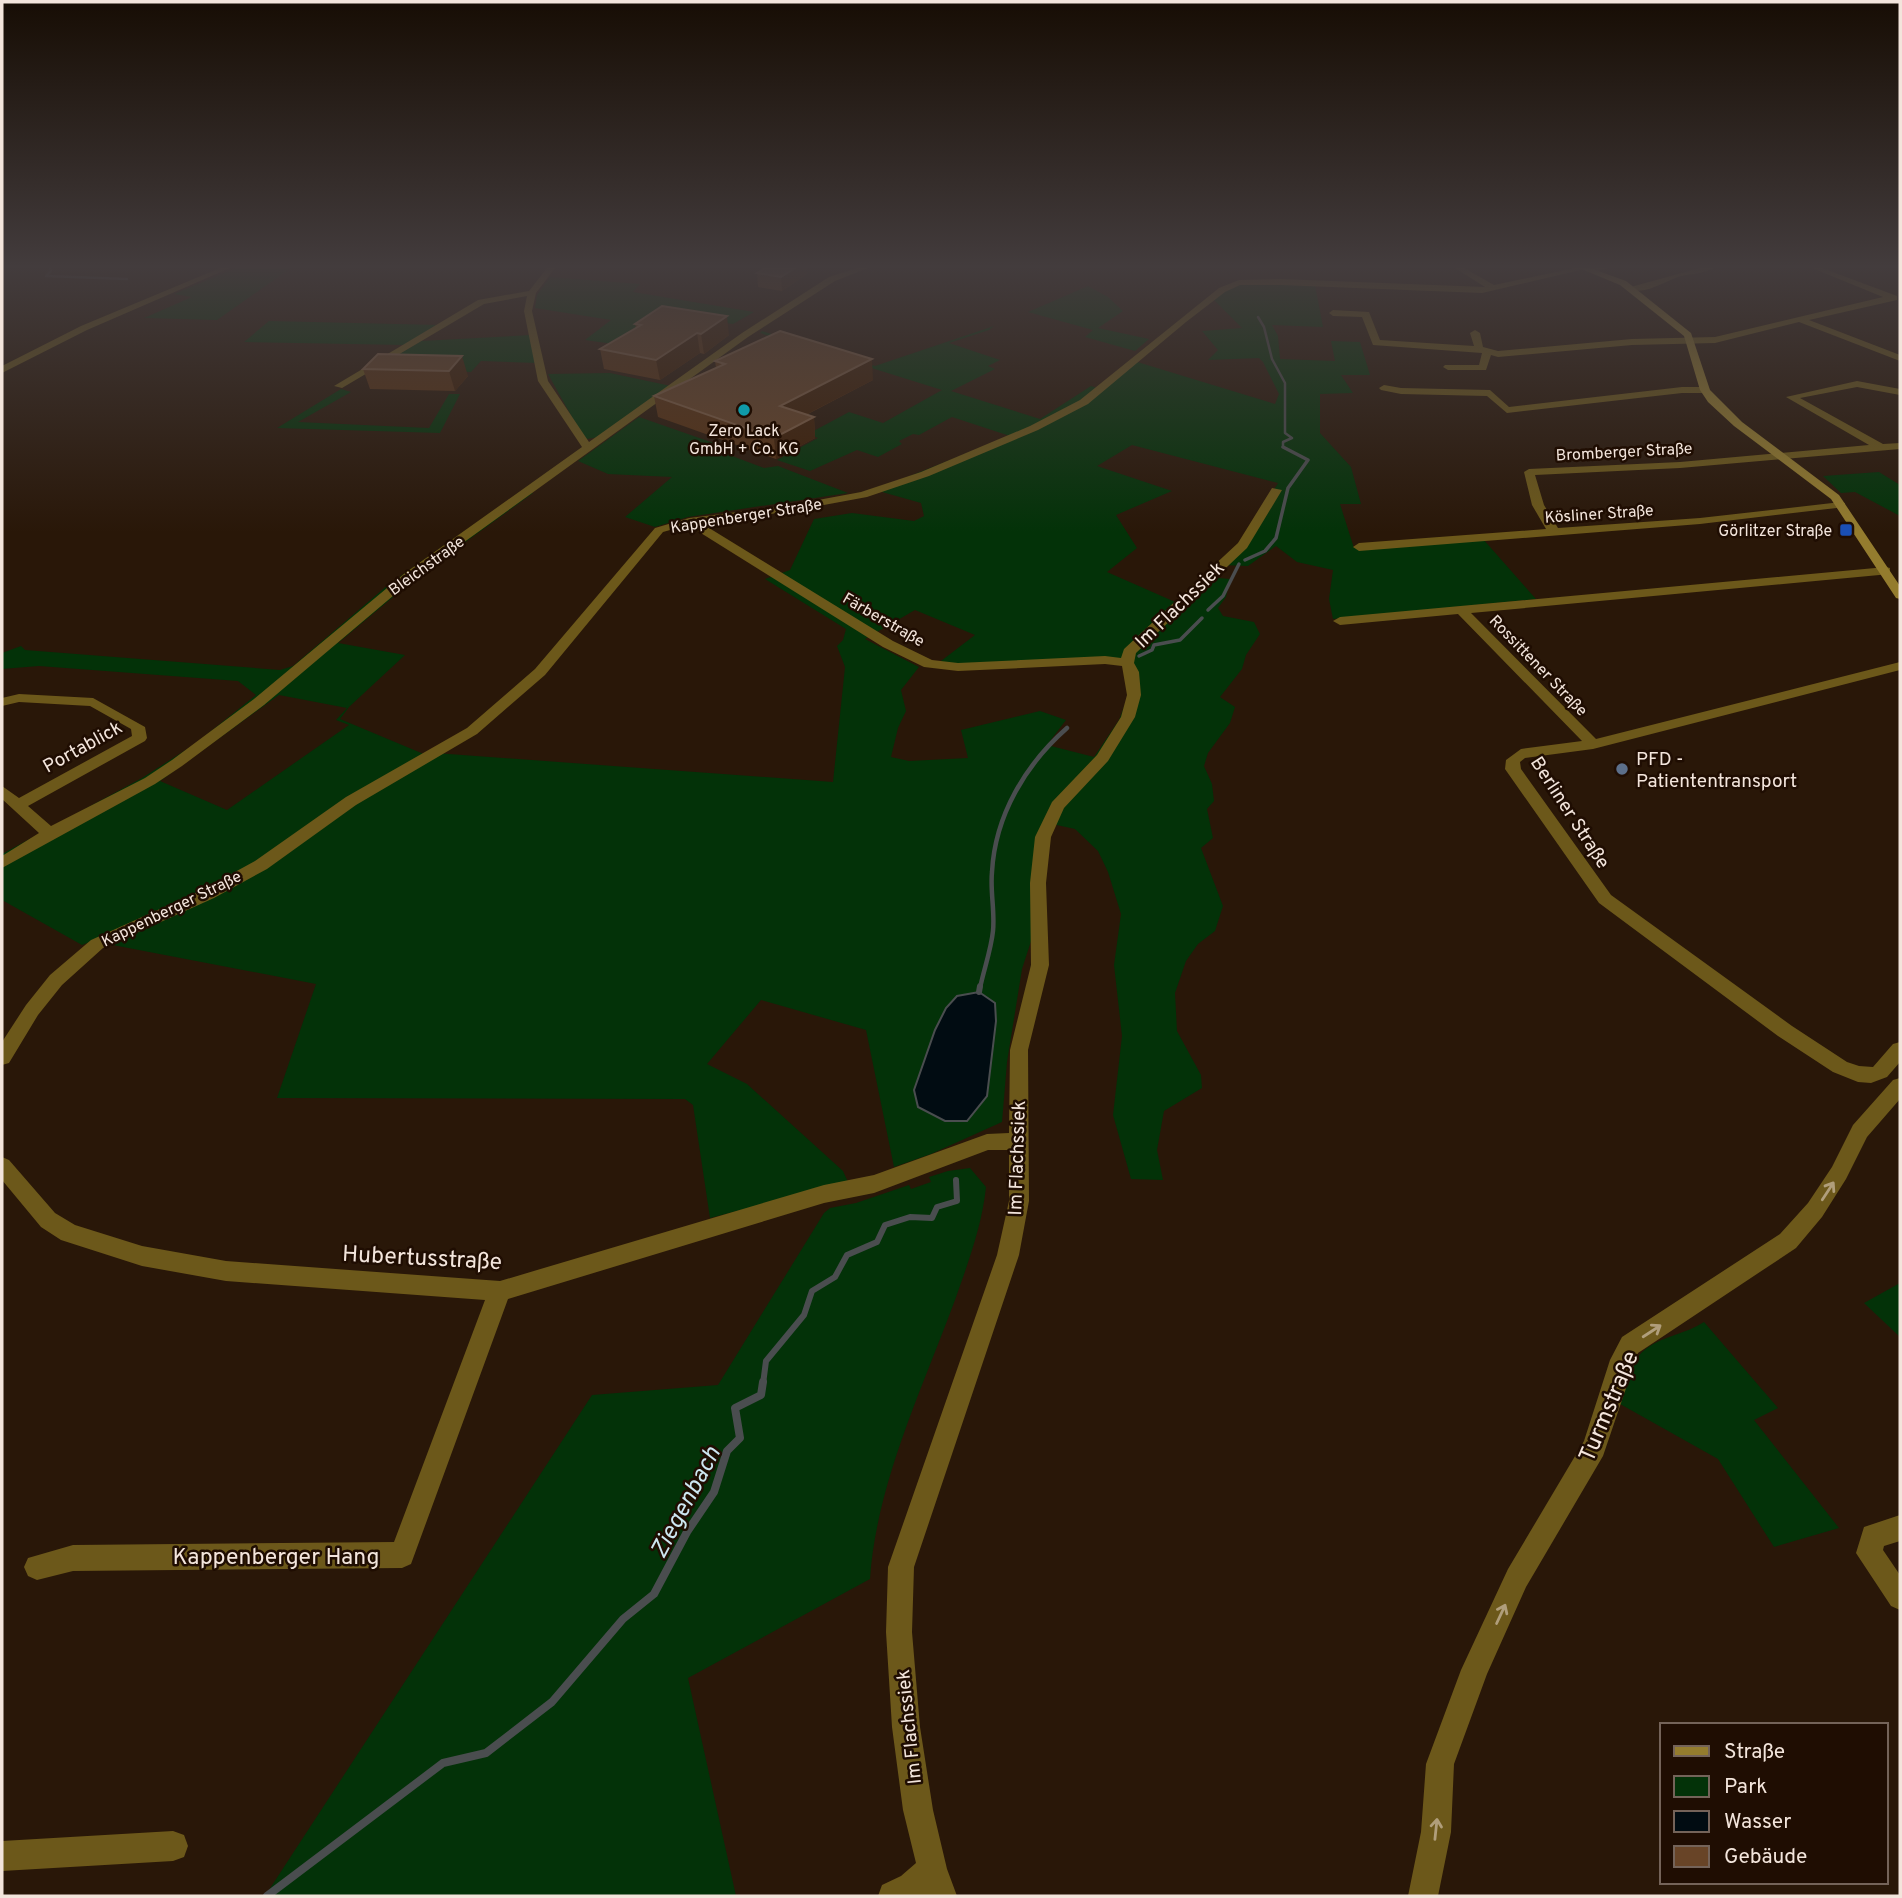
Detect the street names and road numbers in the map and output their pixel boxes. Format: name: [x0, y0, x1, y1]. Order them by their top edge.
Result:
street label: Bromberger Straße: [1555, 439, 1693, 467]
street label: Kappenberger Straße: [669, 495, 823, 539]
street label: Kösliner Straße: [1544, 501, 1654, 529]
street label: Bleichstraße: [385, 532, 469, 601]
street label: Im Flachssiek: [1131, 557, 1230, 654]
street label: Färberstraße: [838, 589, 928, 652]
street label: Rossittener Straße: [1484, 612, 1591, 721]
street label: Portablick: [39, 716, 127, 779]
street label: Berliner Straße: [1524, 753, 1614, 874]
street label: Kappenberger Straße: [99, 867, 245, 952]
street label: Im Flachssiek: [1004, 1100, 1032, 1216]
street label: Hubertusstraße: [341, 1241, 503, 1278]
street label: Turmstraße: [1574, 1347, 1647, 1467]
street label: Kappenberger Hang: [172, 1544, 380, 1573]
street label: Im Flachssiek: [892, 1668, 928, 1785]

